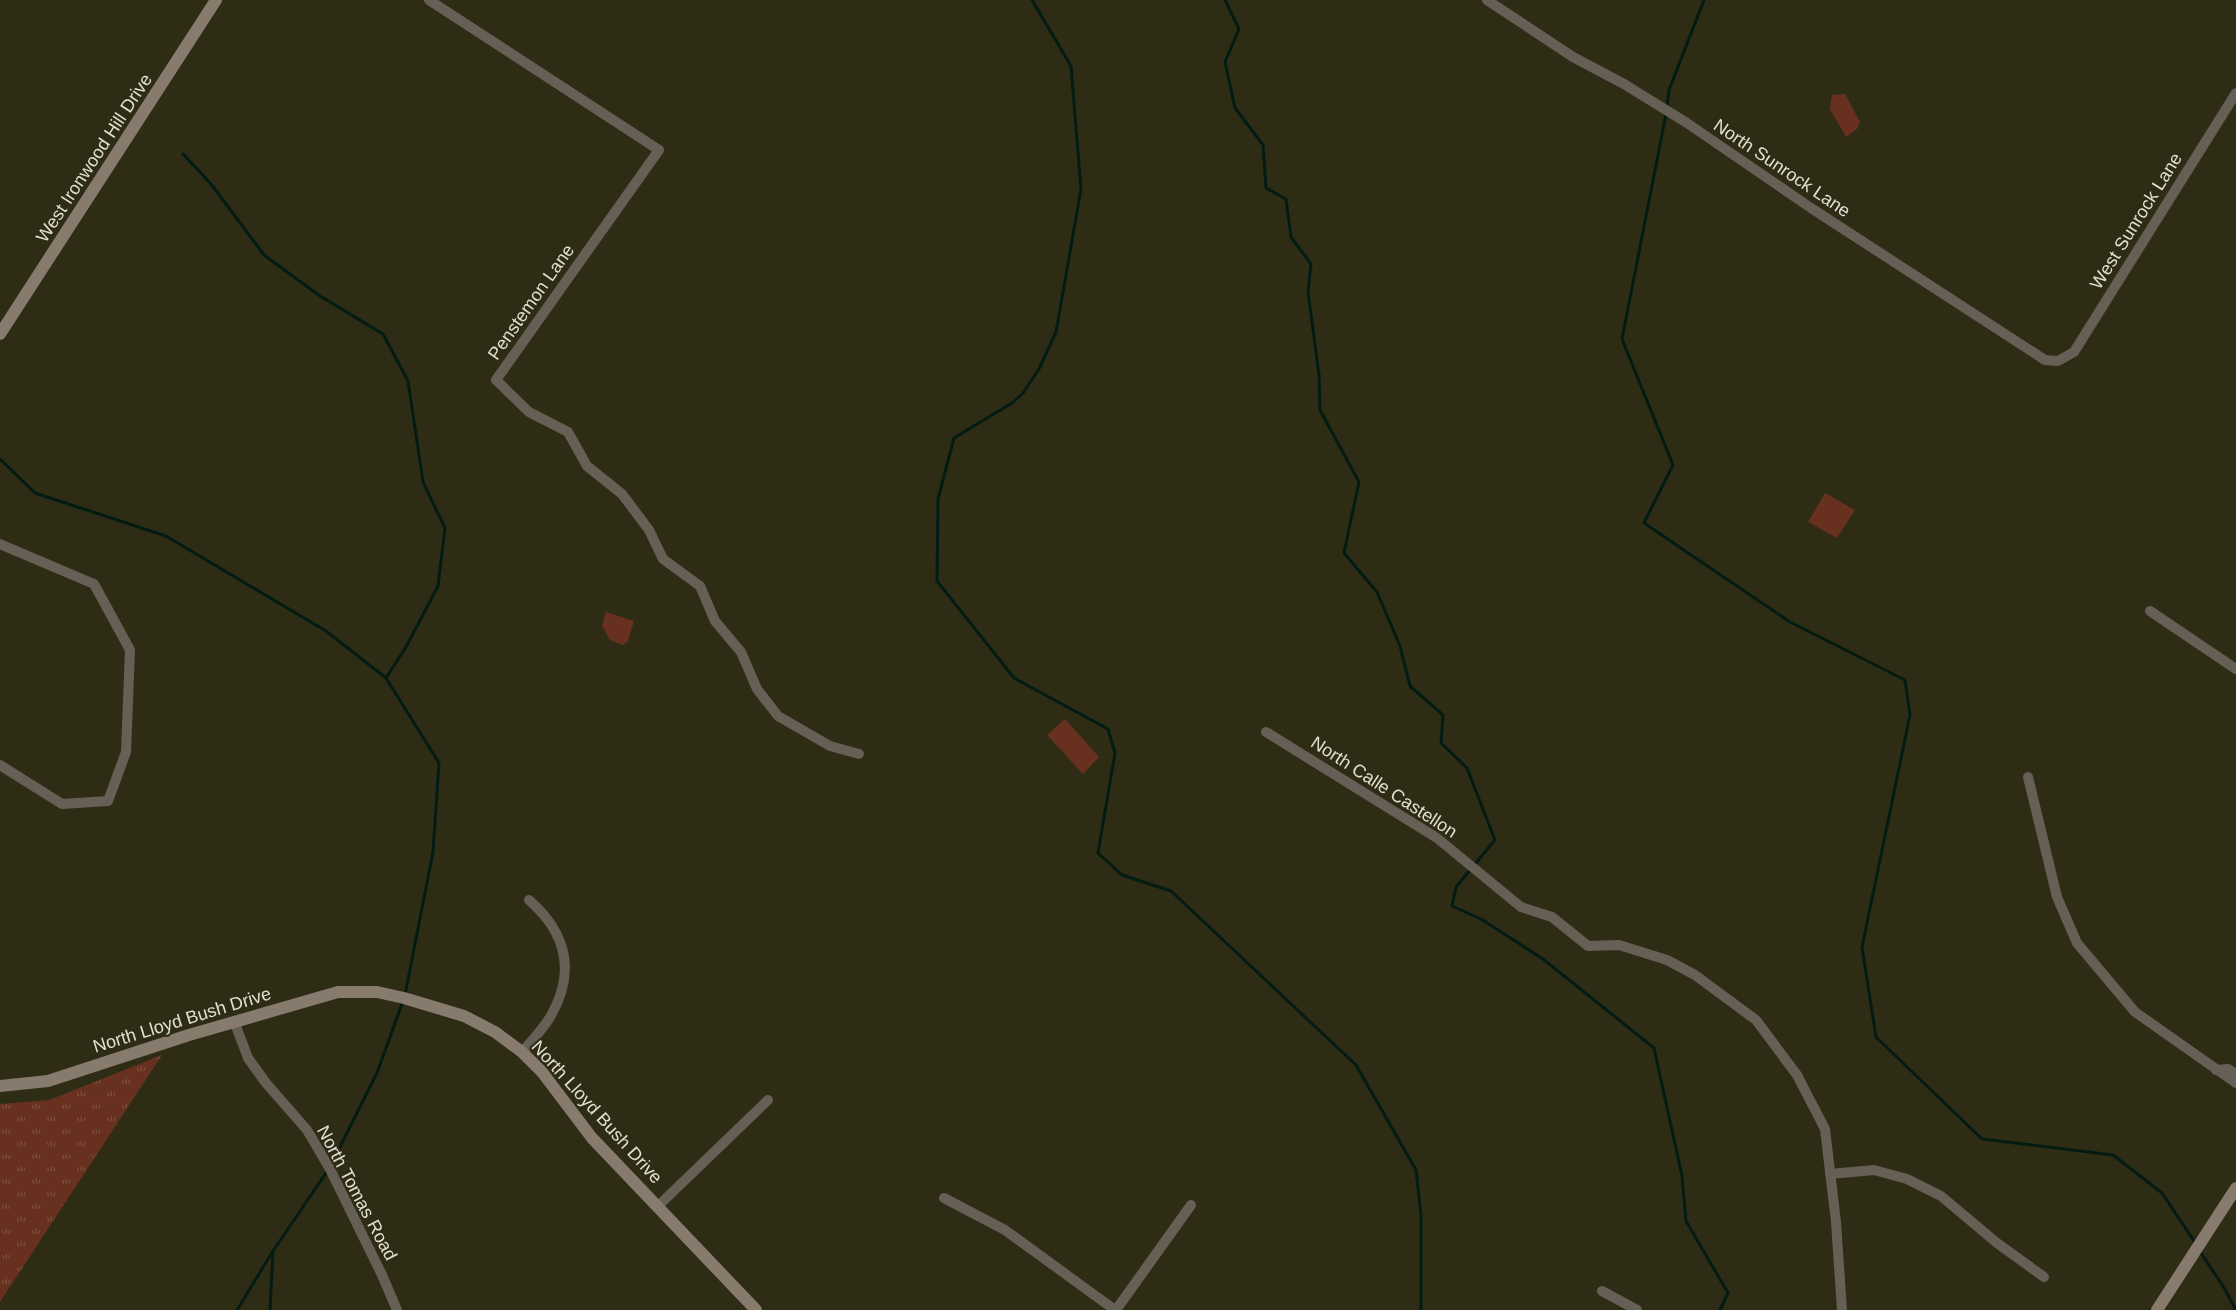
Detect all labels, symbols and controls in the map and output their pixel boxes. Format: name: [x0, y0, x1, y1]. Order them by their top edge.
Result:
street label: West Ironwood Hill Drive: [32, 70, 156, 246]
street label: North Sunrock Lane: [1710, 115, 1854, 221]
street label: West Sunrock Lane: [2086, 149, 2186, 293]
street label: Penstemon Lane: [484, 241, 578, 363]
street label: North Calle Castellon: [1307, 732, 1461, 842]
street label: North Lloyd Bush Drive: [91, 983, 273, 1057]
street label: North Lloyd Bush Drive: [528, 1037, 666, 1187]
street label: North Tomas Road: [313, 1122, 401, 1264]

